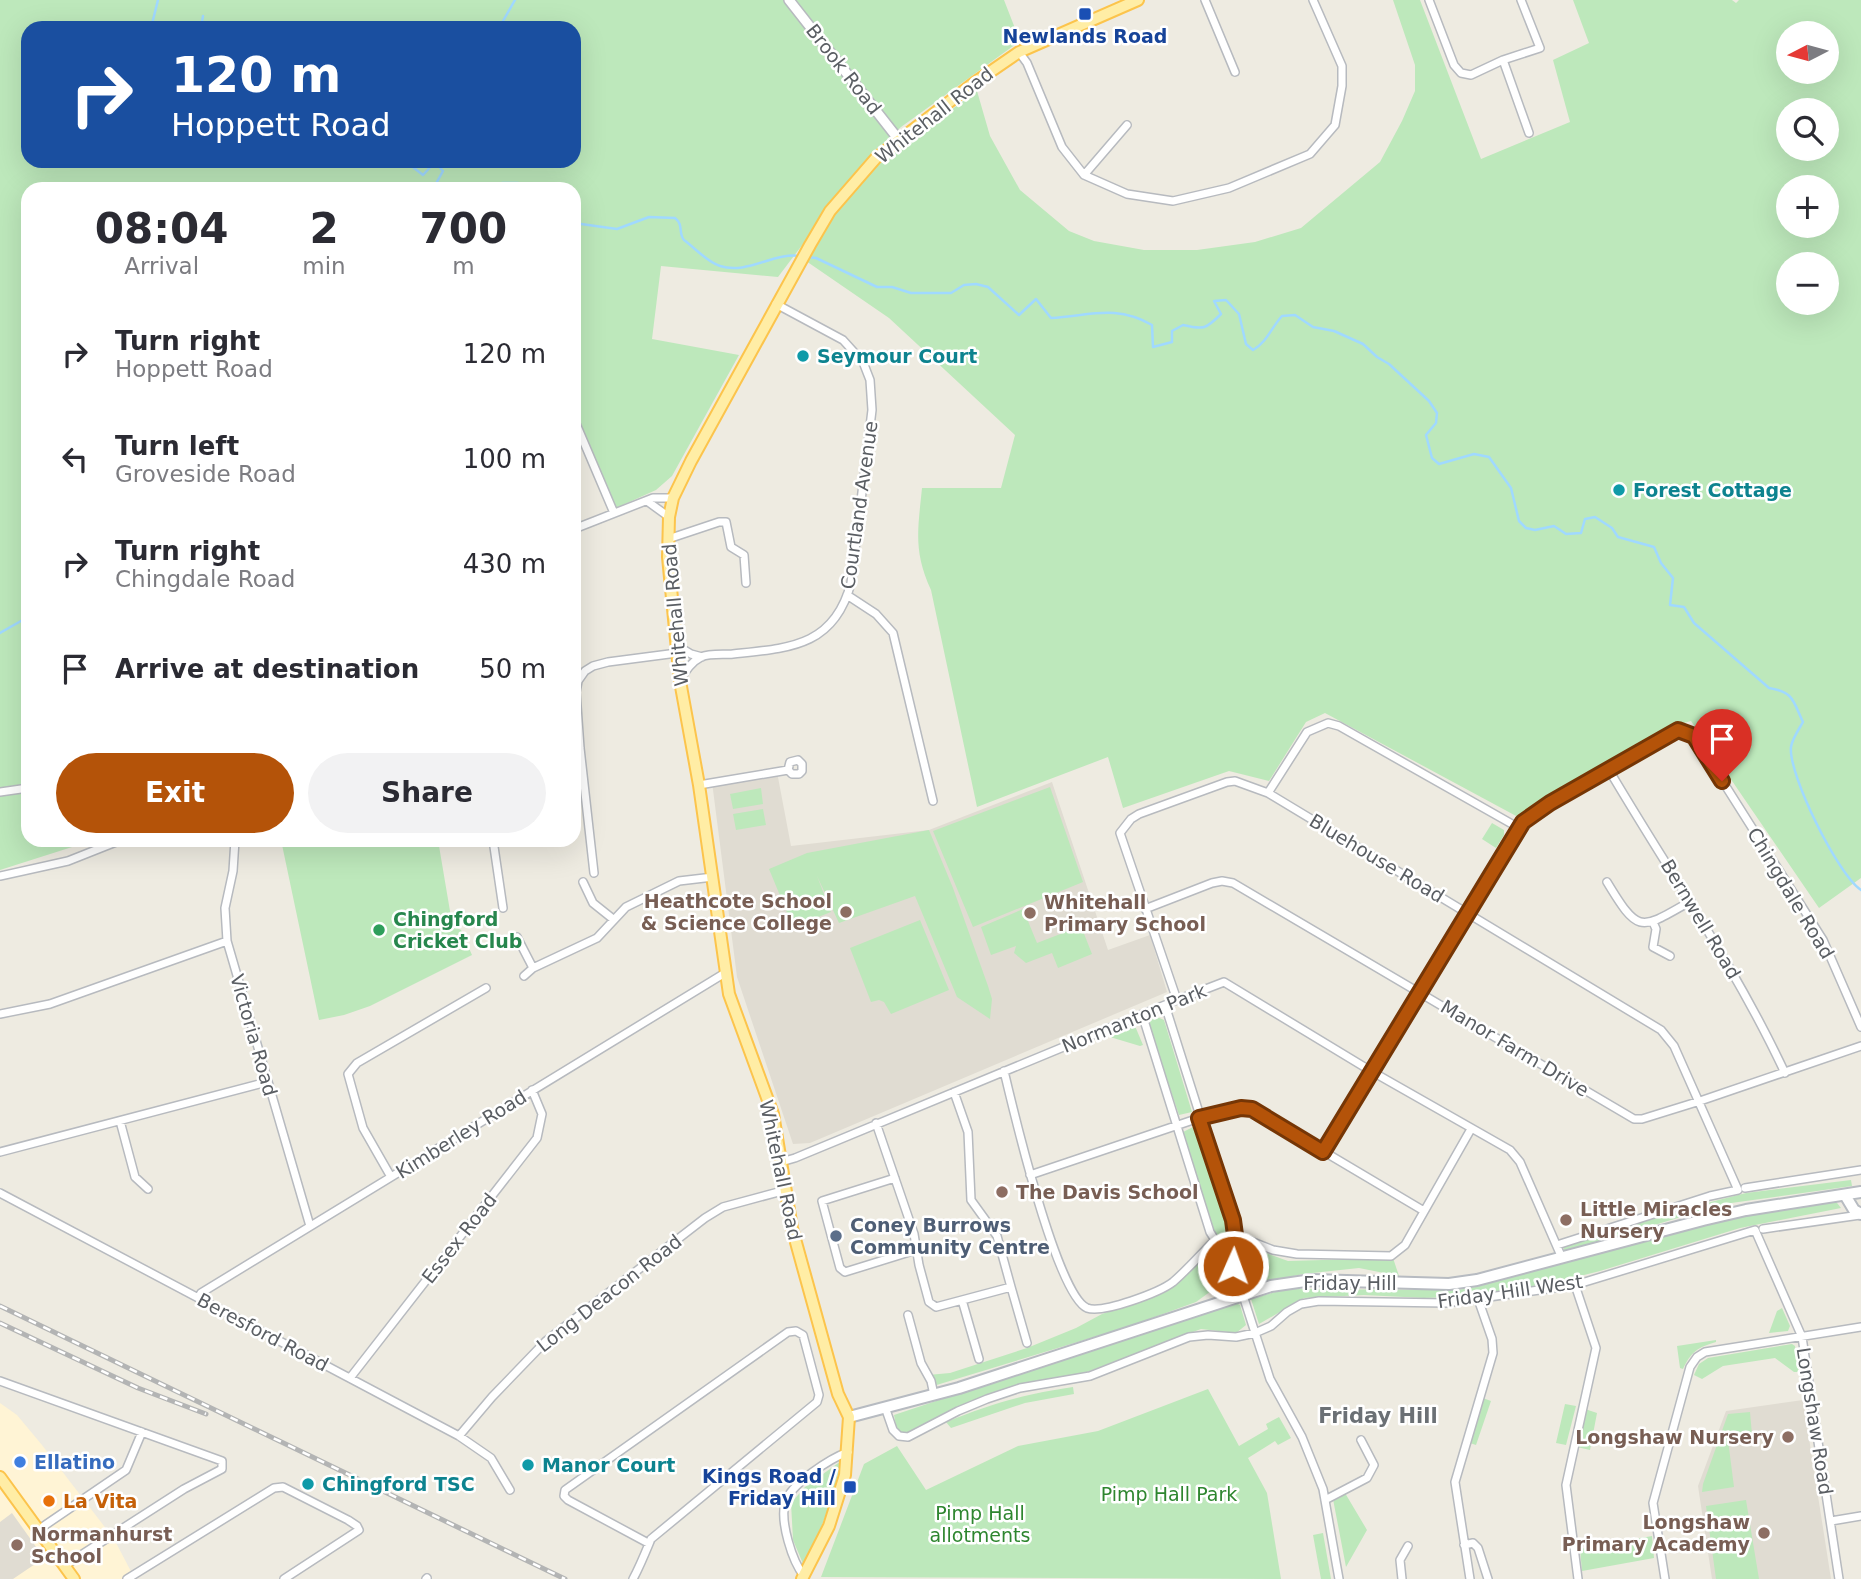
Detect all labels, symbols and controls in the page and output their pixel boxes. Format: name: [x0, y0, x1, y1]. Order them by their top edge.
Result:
marker: Newlands Road: [1077, 6, 1093, 22]
street label: Brook Road: [802, 20, 886, 118]
north arrow: [1776, 21, 1839, 84]
map controls: [1776, 21, 1839, 315]
place label: Newlands Road: [1003, 25, 1167, 47]
text: 120 m: [171, 47, 341, 104]
icon: right: [56, 49, 147, 140]
street label: Whitehall Road: [871, 62, 997, 168]
button: search: [1776, 98, 1839, 161]
text: Hoppett Road: [171, 106, 391, 144]
button: +: [1776, 175, 1839, 238]
text: 08:04: [95, 204, 229, 253]
text: 2: [309, 204, 339, 253]
text: 700: [420, 204, 507, 253]
button: −: [1776, 252, 1839, 315]
text: Arrival: [124, 253, 199, 279]
text: min: [302, 253, 346, 279]
text: m: [452, 253, 475, 279]
text: Turn right: [115, 326, 260, 356]
icon: right: [56, 335, 94, 373]
text: 120 m: [463, 339, 546, 369]
place label: Seymour Court: [817, 345, 977, 367]
marker: Seymour Court: [795, 348, 811, 364]
text: Hoppett Road: [115, 356, 273, 382]
street label: Courtland Avenue: [836, 419, 882, 591]
text: Turn left: [115, 431, 239, 461]
icon: left: [56, 440, 94, 478]
text: 100 m: [463, 444, 546, 474]
text: Groveside Road: [115, 461, 296, 487]
place label: Forest Cottage: [1633, 479, 1792, 501]
marker: Forest Cottage: [1611, 482, 1627, 498]
text: Turn right: [115, 536, 260, 566]
street label: Whitehall Road: [658, 543, 692, 687]
icon: right: [56, 545, 94, 583]
text: 430 m: [463, 549, 546, 579]
text: Chingdale Road: [115, 566, 295, 592]
icon: arrive: [56, 650, 94, 688]
text: Arrive at destination: [115, 654, 419, 684]
text: 50 m: [479, 654, 546, 684]
pin: [1692, 709, 1752, 781]
icon: arrive: [1703, 720, 1741, 758]
button: Exit: [56, 753, 294, 833]
button: Share: [308, 753, 546, 833]
street label: Bluehouse Road: [1306, 809, 1448, 907]
street label: Chingdale Road: [1743, 823, 1839, 963]
street label: Bernwell Road: [1657, 855, 1745, 983]
place label: Heathcote School & Science College: [641, 890, 832, 934]
place label: Whitehall Primary School: [1044, 891, 1206, 935]
marker: Heathcote School & Science College: [838, 904, 854, 920]
marker: Whitehall Primary School: [1022, 905, 1038, 921]
place label: Chingford Cricket Club: [393, 908, 522, 952]
marker: Chingford Cricket Club: [371, 922, 387, 938]
street label: Victoria Road: [226, 971, 282, 1099]
street label: Normanton Park: [1059, 979, 1209, 1057]
street label: Manor Farm Drive: [1437, 995, 1593, 1101]
street label: Kimberley Road: [392, 1085, 530, 1183]
street label: Whitehall Road: [755, 1098, 807, 1242]
place label: The Davis School: [1016, 1181, 1199, 1203]
marker: The Davis School: [994, 1184, 1010, 1200]
street label: Essex Road: [417, 1189, 501, 1287]
place label: Little Miracles Nursery: [1580, 1198, 1732, 1242]
marker: Little Miracles Nursery: [1558, 1212, 1574, 1228]
place label: Coney Burrows Community Centre: [850, 1214, 1050, 1258]
marker: Coney Burrows Community Centre: [828, 1228, 844, 1244]
position arrow: [1196, 1229, 1270, 1303]
street label: Long Deacon Road: [532, 1230, 686, 1356]
street label: Friday Hill West: [1436, 1270, 1584, 1312]
street label: Friday Hill: [1303, 1272, 1397, 1294]
street label: Beresford Road: [194, 1288, 332, 1376]
street label: Longshaw Road: [1792, 1346, 1838, 1496]
district label: Friday Hill: [1318, 1404, 1438, 1428]
place label: Longshaw Nursery: [1575, 1426, 1775, 1448]
marker: Longshaw Nursery: [1780, 1429, 1796, 1445]
place label: Ellatino: [34, 1451, 115, 1473]
marker: Ellatino: [12, 1454, 28, 1470]
place label: Manor Court: [542, 1454, 675, 1476]
marker: Manor Court: [520, 1457, 536, 1473]
place label: Kings Road / Friday Hill: [702, 1465, 836, 1509]
place label: Chingford TSC: [322, 1473, 475, 1495]
marker: Chingford TSC: [300, 1476, 316, 1492]
marker: Kings Road / Friday Hill: [842, 1479, 858, 1495]
park label: Pimp Hall Park: [1101, 1483, 1237, 1505]
place label: La Vita: [63, 1490, 137, 1512]
marker: La Vita: [41, 1493, 57, 1509]
park label: Pimp Hall allotments: [930, 1502, 1030, 1546]
place label: Longshaw Primary Academy: [1562, 1511, 1751, 1555]
place label: Normanhurst School: [31, 1523, 172, 1567]
marker: Longshaw Primary Academy: [1756, 1525, 1772, 1541]
marker: Normanhurst School: [9, 1537, 25, 1553]

